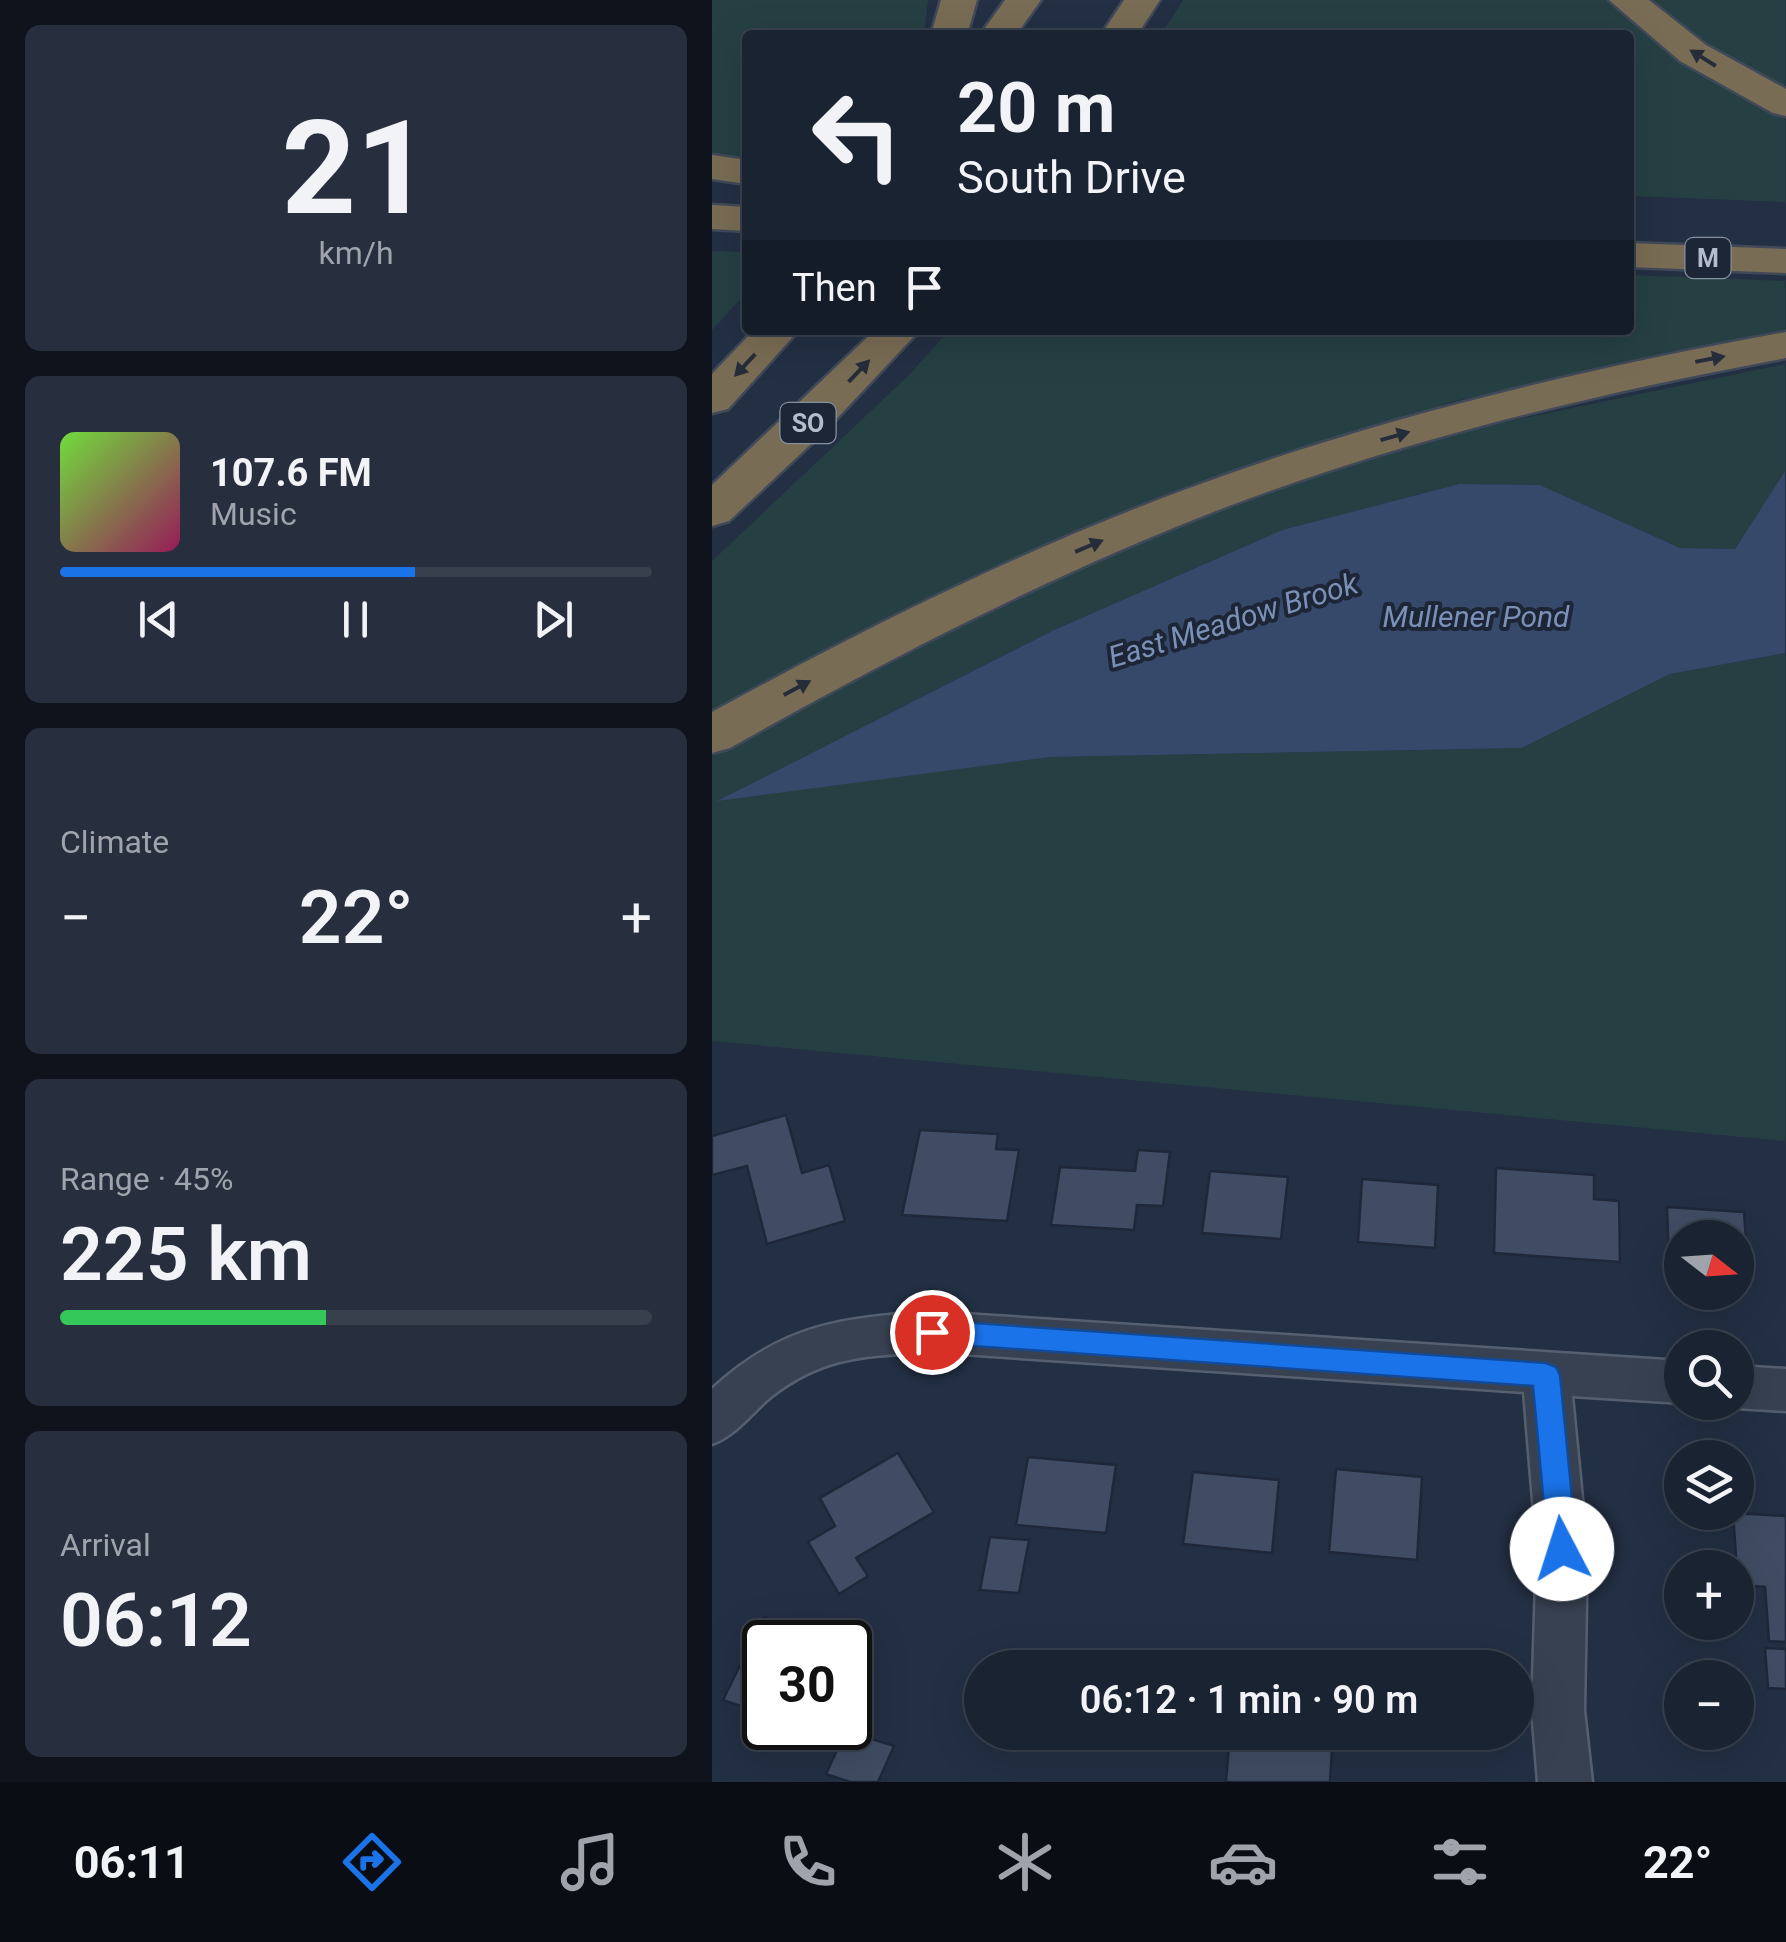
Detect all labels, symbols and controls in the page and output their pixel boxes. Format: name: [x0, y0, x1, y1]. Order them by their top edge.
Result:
one-way arrow: [1689, 49, 1716, 68]
text: 20 m: [957, 67, 1115, 149]
icon: left: [792, 70, 922, 200]
text: 21: [281, 92, 431, 245]
text: South Drive: [957, 151, 1186, 204]
text: km/h: [318, 234, 394, 272]
road number: M: [1686, 238, 1730, 278]
icon: arrive: [897, 260, 952, 315]
text: Then: [792, 266, 877, 310]
one-way arrow: [1695, 350, 1726, 366]
one-way arrow: [734, 353, 757, 377]
one-way arrow: [847, 360, 870, 384]
road number: SO: [780, 403, 836, 443]
one-way arrow: [1380, 427, 1411, 443]
text: 107.6 FM: [210, 451, 372, 495]
text: Music: [210, 495, 297, 533]
one-way arrow: [1075, 538, 1104, 554]
water label: East Meadow Brook: [1104, 565, 1363, 675]
icon: previous: [131, 592, 186, 647]
icon: pause: [328, 592, 383, 647]
icon: next: [526, 592, 581, 647]
water label: Mullener Pond: [1383, 599, 1570, 634]
one-way arrow: [783, 680, 812, 697]
text: Climate: [60, 823, 169, 861]
text: 22°: [299, 873, 413, 961]
text: −: [60, 886, 91, 950]
text: +: [621, 886, 652, 950]
text: Range · 45%: [60, 1160, 233, 1198]
text: 225 km: [60, 1210, 312, 1298]
north arrow: [1664, 1220, 1754, 1310]
map controls: [1664, 1220, 1754, 1750]
pin: [890, 1290, 975, 1375]
icon: arrive: [905, 1305, 960, 1360]
button: search: [1664, 1330, 1754, 1420]
button: layers: [1664, 1440, 1754, 1530]
position arrow: [1510, 1497, 1614, 1601]
text: Arrival: [60, 1526, 151, 1564]
button: +: [1664, 1550, 1754, 1640]
text: 06:12: [60, 1576, 252, 1664]
speed limit sign: 30: [742, 1620, 872, 1750]
button: −: [1664, 1660, 1754, 1750]
text: 06:12 · 1 min · 90 m: [1080, 1678, 1418, 1722]
icon: directions: [337, 1827, 407, 1897]
icon: music: [555, 1827, 625, 1897]
icon: phone: [773, 1827, 843, 1897]
icon: climate: [990, 1827, 1060, 1897]
icon: car: [1208, 1827, 1278, 1897]
icon: filters: [1425, 1827, 1495, 1897]
text: 06:11: [74, 1836, 190, 1889]
text: 22°: [1643, 1836, 1712, 1889]

